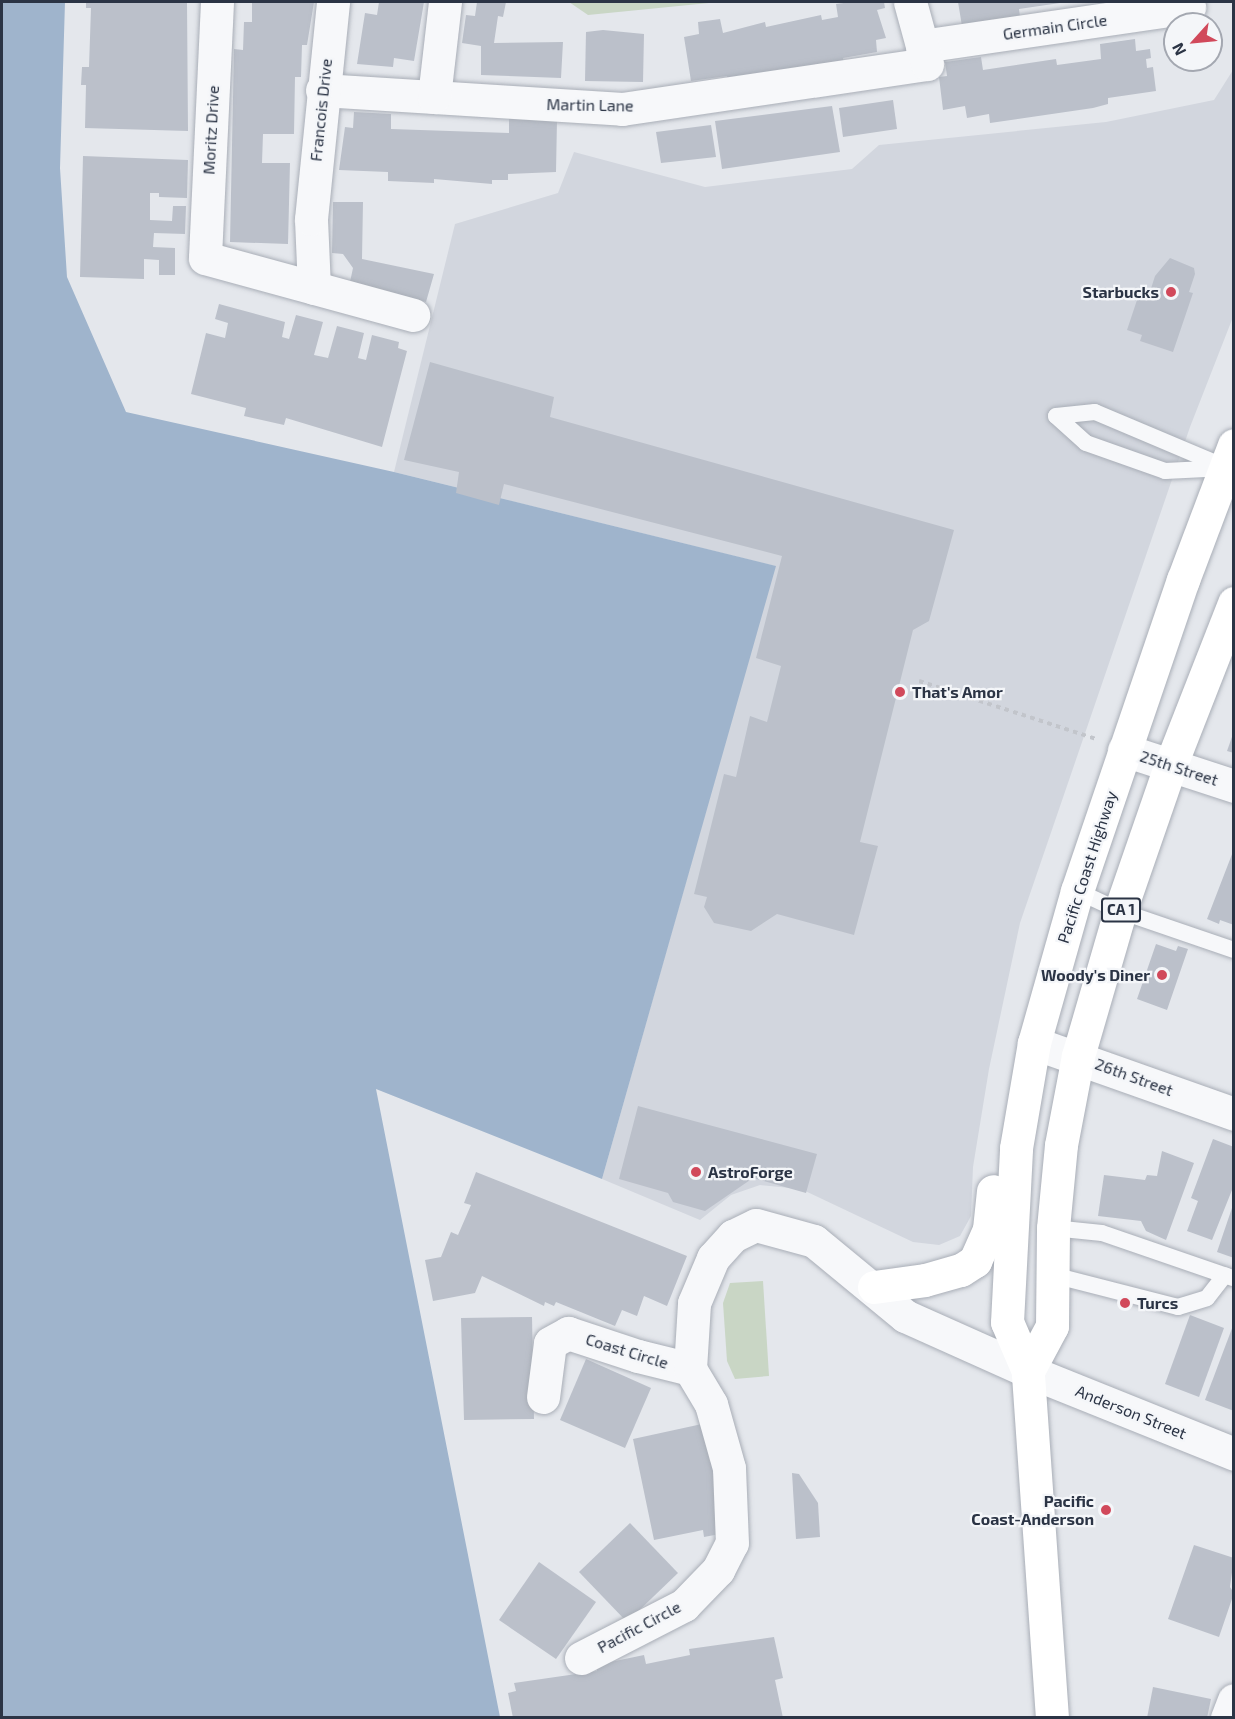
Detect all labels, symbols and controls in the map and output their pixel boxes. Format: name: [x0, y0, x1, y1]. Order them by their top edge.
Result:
street label: Germain Circle: [1002, 10, 1108, 44]
north arrow: [1163, 12, 1223, 72]
text: N: [1167, 40, 1189, 59]
street label: Francois Drive: [306, 58, 336, 162]
street label: Moritz Drive: [199, 85, 223, 175]
street label: Martin Lane: [546, 95, 634, 115]
place label: Starbucks: [1083, 282, 1159, 302]
marker: Starbucks: [1164, 285, 1178, 299]
place label: That's Amor: [912, 682, 1003, 702]
marker: That's Amor: [893, 685, 907, 699]
street label: 25th Street: [1138, 746, 1220, 790]
street label: Pacific Coast Highway: [1053, 788, 1121, 946]
road number: CA 1: [1100, 898, 1142, 922]
place label: Woody's Diner: [1041, 965, 1150, 985]
marker: Woody's Diner: [1155, 968, 1169, 982]
street label: 26th Street: [1092, 1054, 1176, 1100]
place label: AstroForge: [708, 1162, 793, 1182]
marker: AstroForge: [689, 1165, 703, 1179]
place label: Turcs: [1137, 1293, 1178, 1313]
marker: Turcs: [1118, 1296, 1132, 1310]
street label: Coast Circle: [583, 1329, 671, 1373]
street label: Anderson Street: [1073, 1381, 1189, 1443]
place label: Pacific Coast-Anderson: [971, 1491, 1094, 1529]
marker: Pacific Coast-Anderson: [1099, 1503, 1113, 1517]
street label: Pacific Circle: [594, 1597, 684, 1657]

